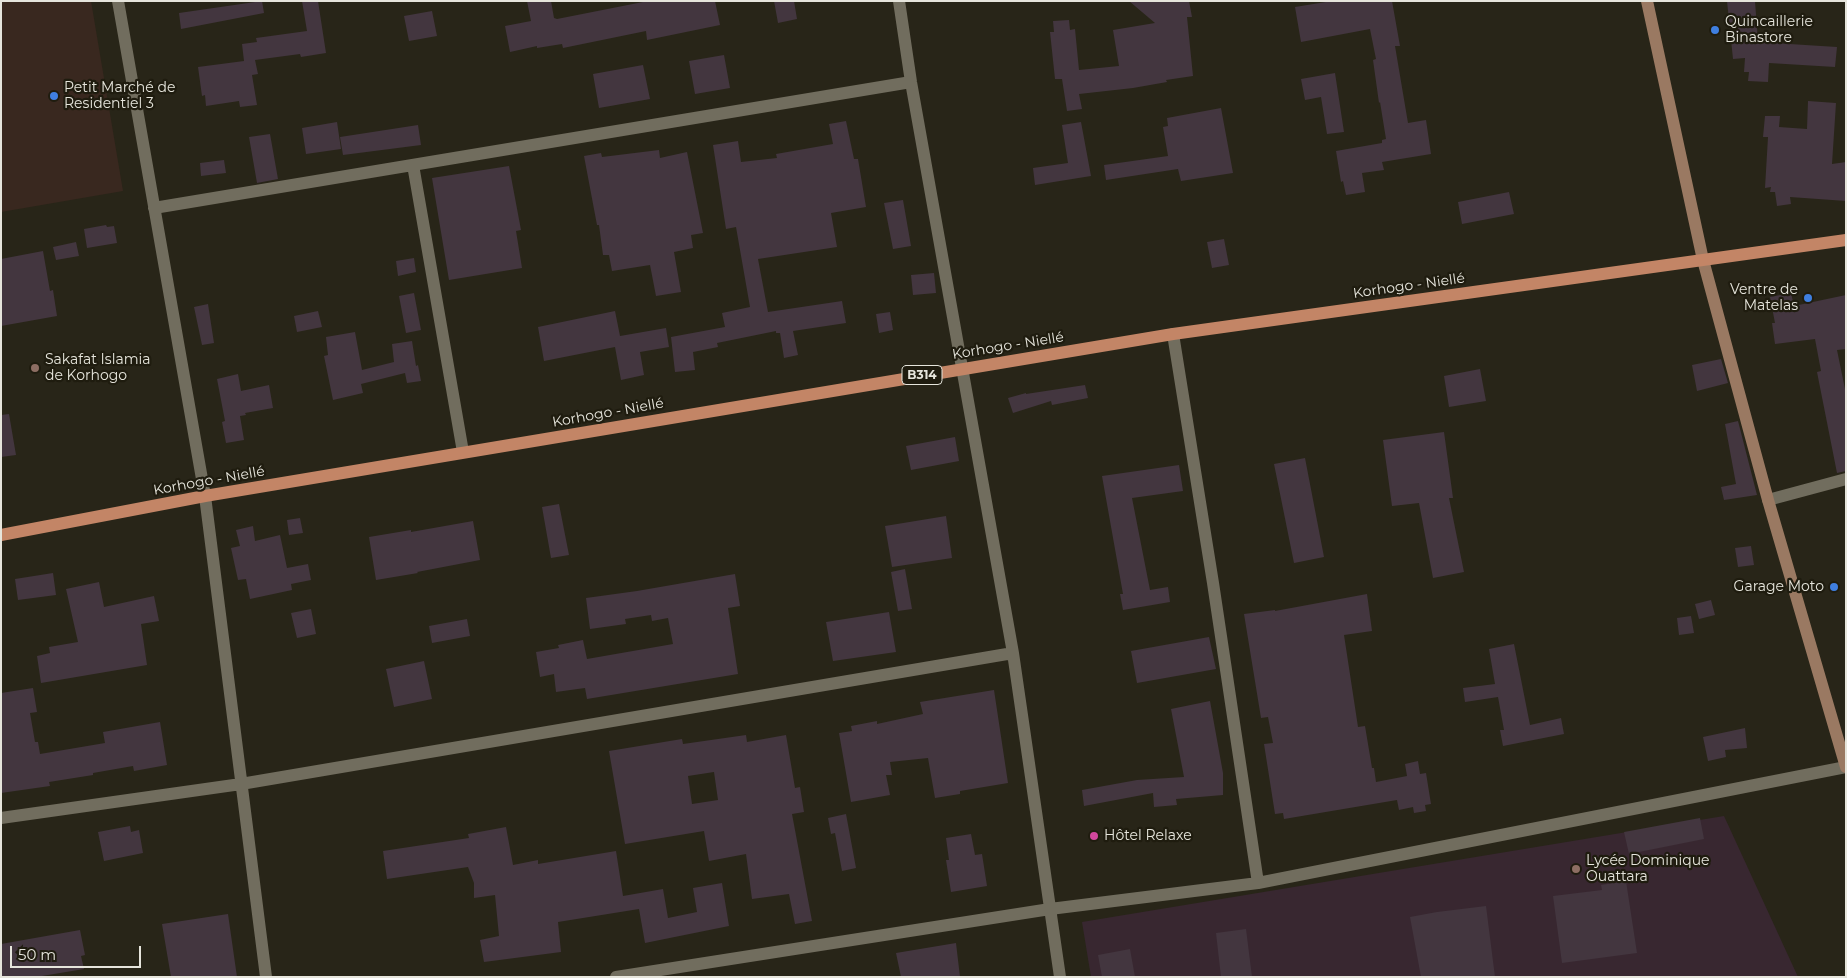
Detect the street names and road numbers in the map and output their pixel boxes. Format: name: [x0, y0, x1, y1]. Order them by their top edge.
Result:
street label: Korhogo - Niellé: [1352, 270, 1466, 302]
street label: Korhogo - Niellé: [951, 329, 1065, 363]
road number: B314: [902, 366, 942, 384]
street label: Korhogo - Niellé: [551, 395, 665, 431]
street label: Korhogo - Niellé: [152, 463, 266, 499]

